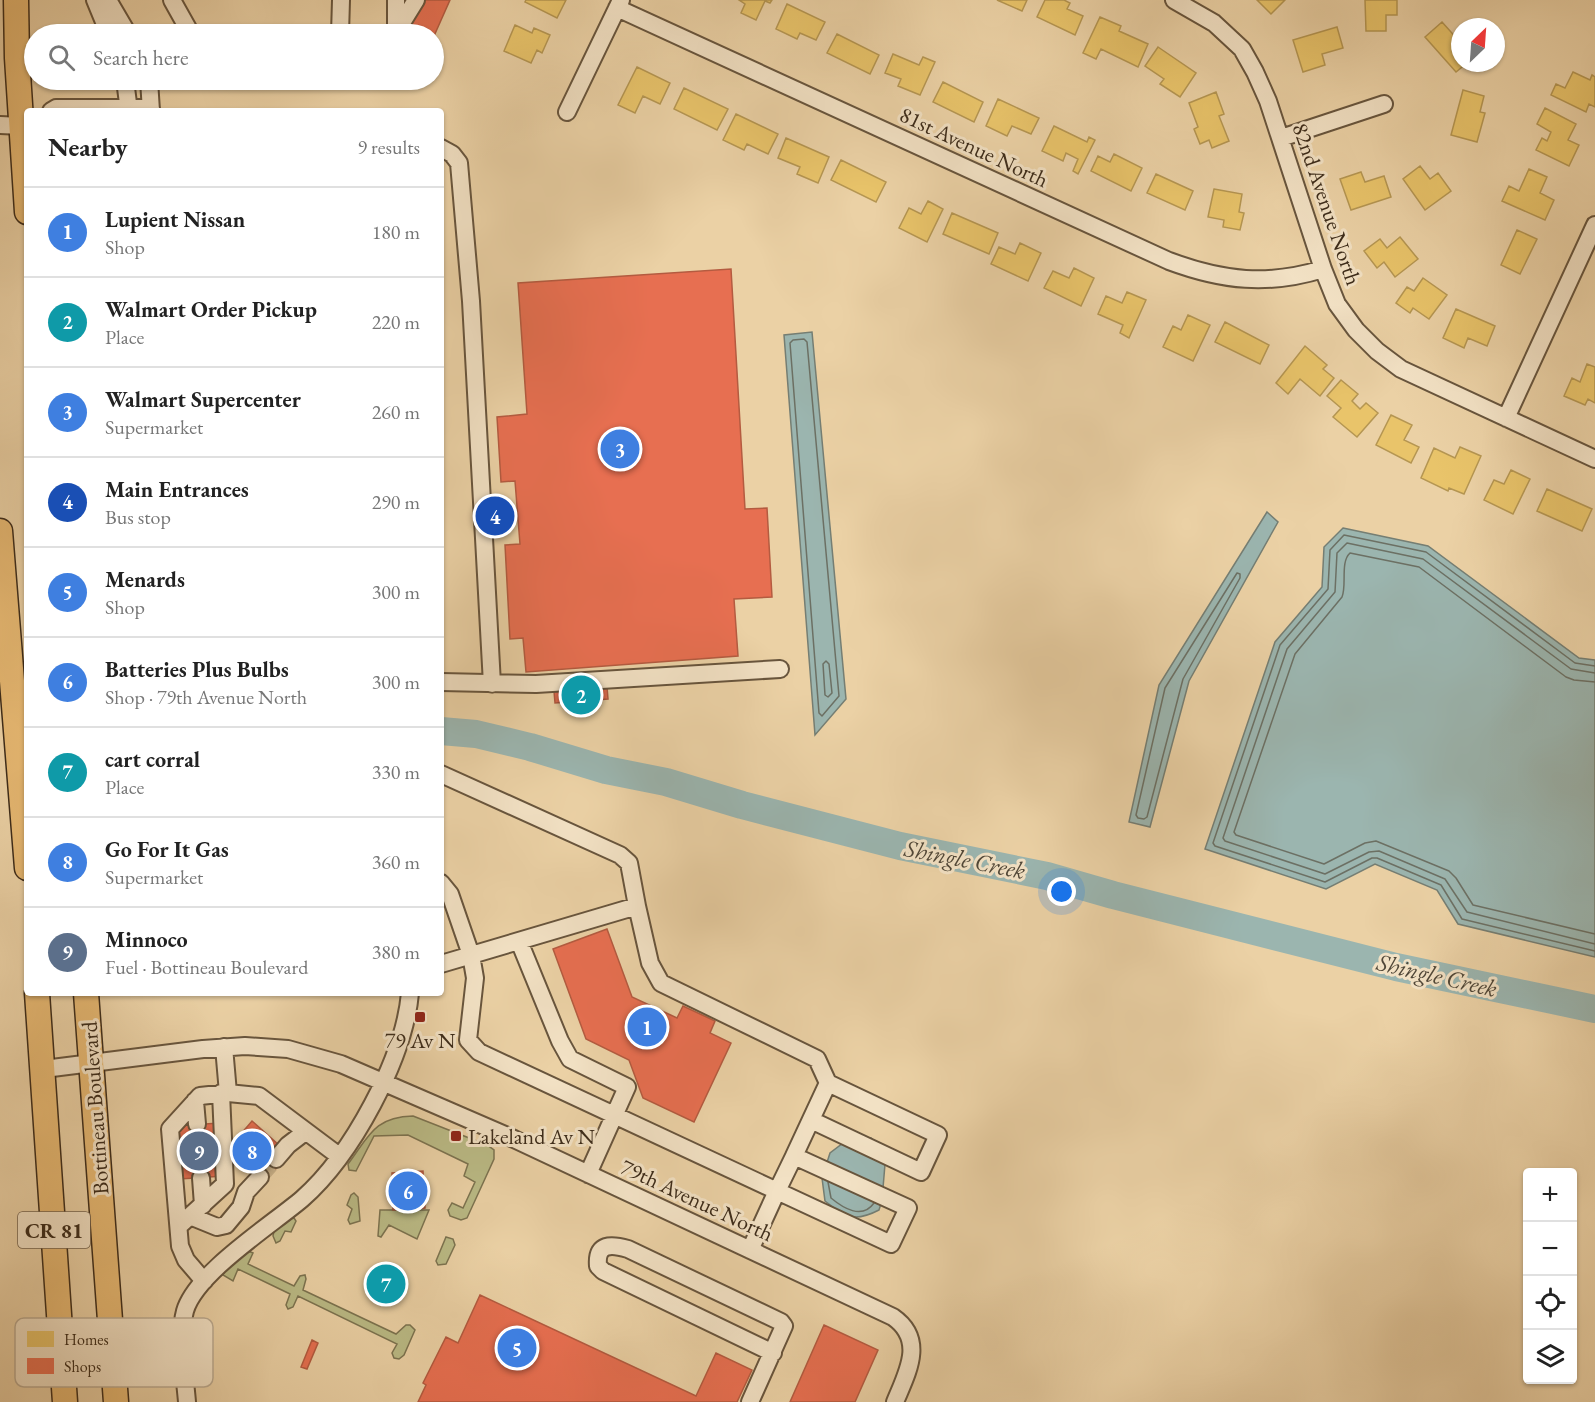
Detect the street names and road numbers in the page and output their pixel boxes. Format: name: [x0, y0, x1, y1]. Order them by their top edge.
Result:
street label: 81st Avenue North: [895, 100, 1053, 194]
street label: 82nd Avenue North: [1286, 119, 1368, 289]
street label: Bottineau Boulevard: [74, 1019, 116, 1196]
street label: 79th Avenue North: [616, 1152, 778, 1248]
road number: CR 81: [18, 1212, 90, 1248]

